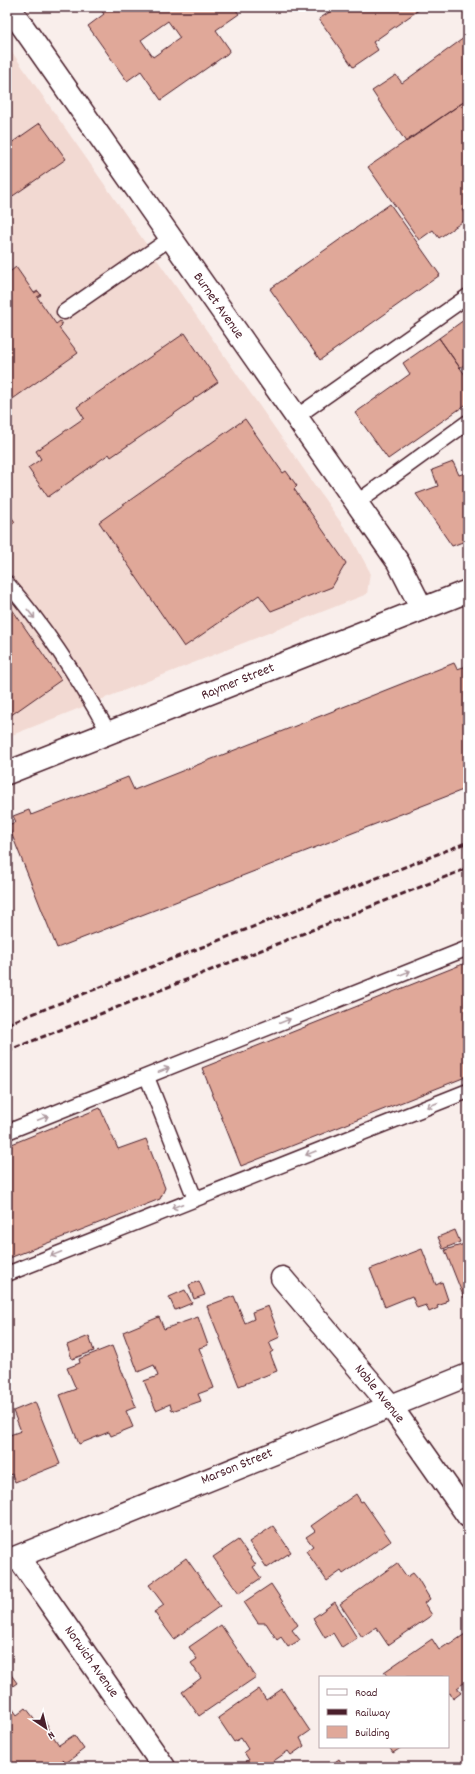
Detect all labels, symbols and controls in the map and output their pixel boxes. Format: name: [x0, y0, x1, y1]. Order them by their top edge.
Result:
street label: Burnet Avenue: [188, 269, 248, 343]
one-way arrow: [27, 608, 36, 619]
street label: Raymer Street: [198, 658, 278, 706]
one-way arrow: [399, 969, 411, 977]
one-way arrow: [278, 1017, 290, 1025]
one-way arrow: [158, 1065, 170, 1073]
one-way arrow: [426, 1102, 438, 1110]
one-way arrow: [37, 1114, 49, 1121]
one-way arrow: [305, 1150, 317, 1158]
one-way arrow: [172, 1203, 184, 1211]
one-way arrow: [51, 1251, 63, 1259]
street label: Noble Avenue: [349, 1360, 409, 1428]
street label: Marson Street: [198, 1444, 276, 1490]
street label: Norwich Avenue: [59, 1622, 123, 1702]
legend: [319, 1676, 449, 1748]
text: Road: [355, 1685, 377, 1702]
text: Railway: [355, 1705, 391, 1722]
north arrow: [26, 1708, 66, 1748]
text: Building: [355, 1725, 390, 1742]
text: N: [43, 1726, 57, 1743]

